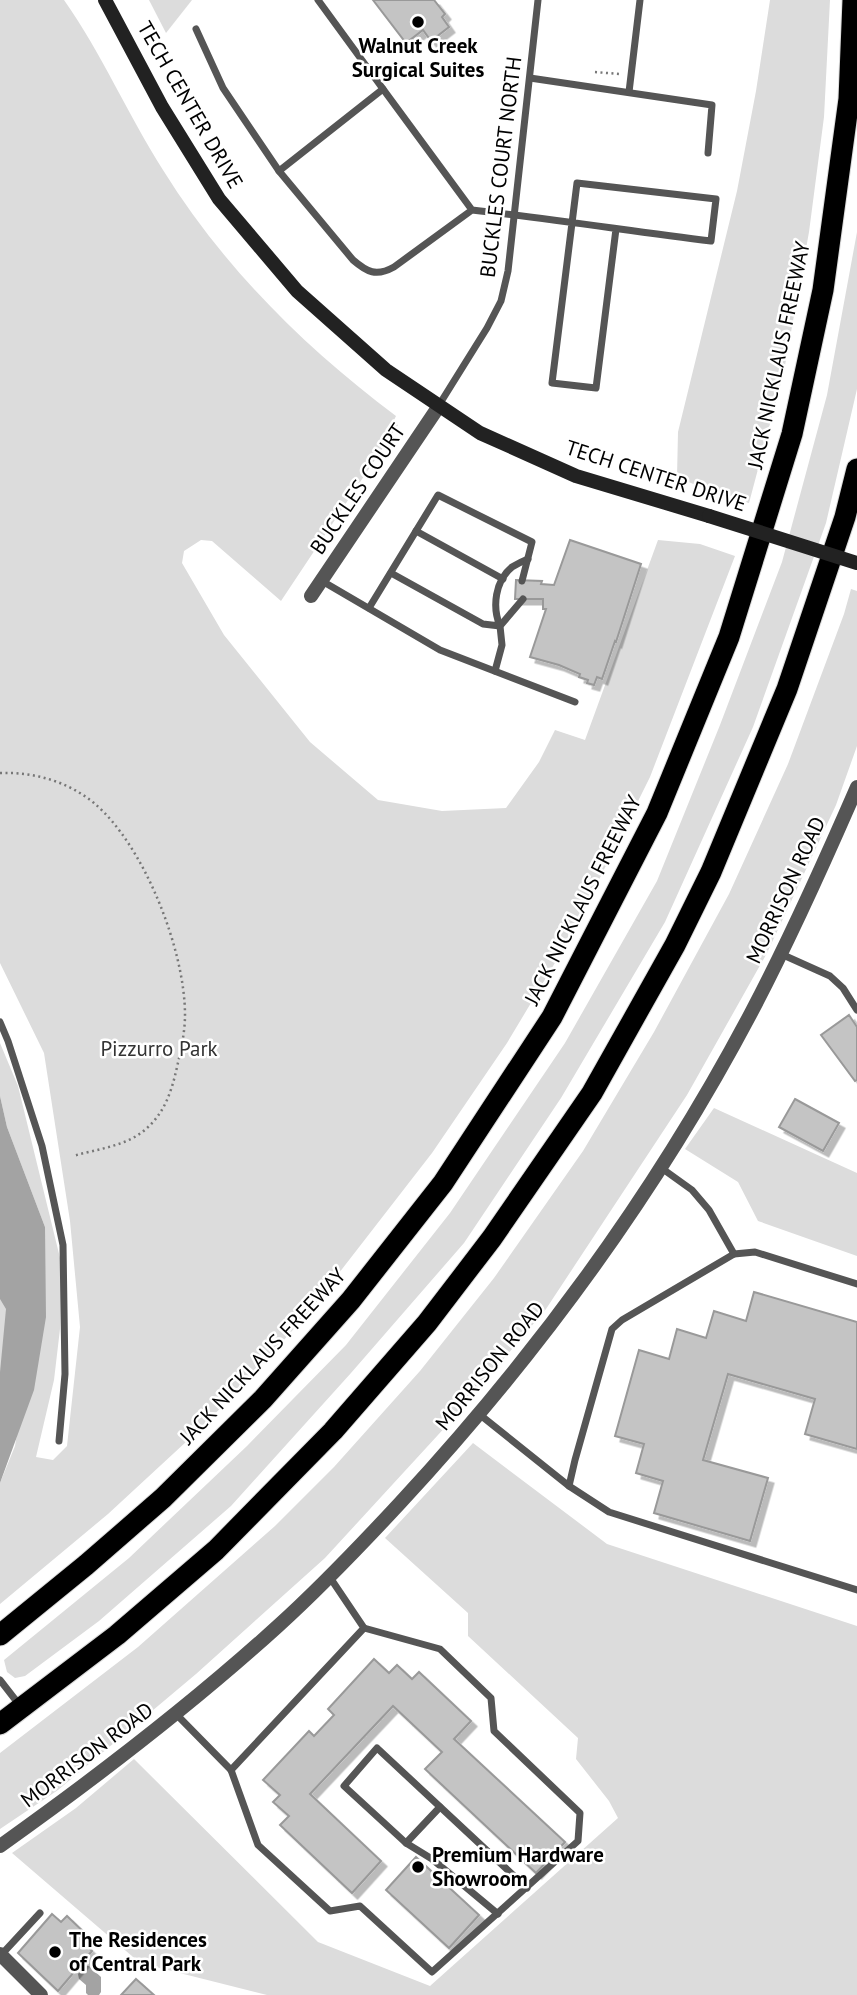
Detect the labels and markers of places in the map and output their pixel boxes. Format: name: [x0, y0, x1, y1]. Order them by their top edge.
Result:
marker: Walnut Creek Surgical Suites: [410, 14, 426, 30]
place label: Walnut Creek Surgical Suites: [352, 32, 484, 83]
place label: Premium Hardware Showroom: [432, 1841, 604, 1892]
marker: Premium Hardware Showroom: [410, 1859, 426, 1875]
place label: The Residences of Central Park: [69, 1926, 207, 1977]
marker: The Residences of Central Park: [47, 1944, 63, 1960]

